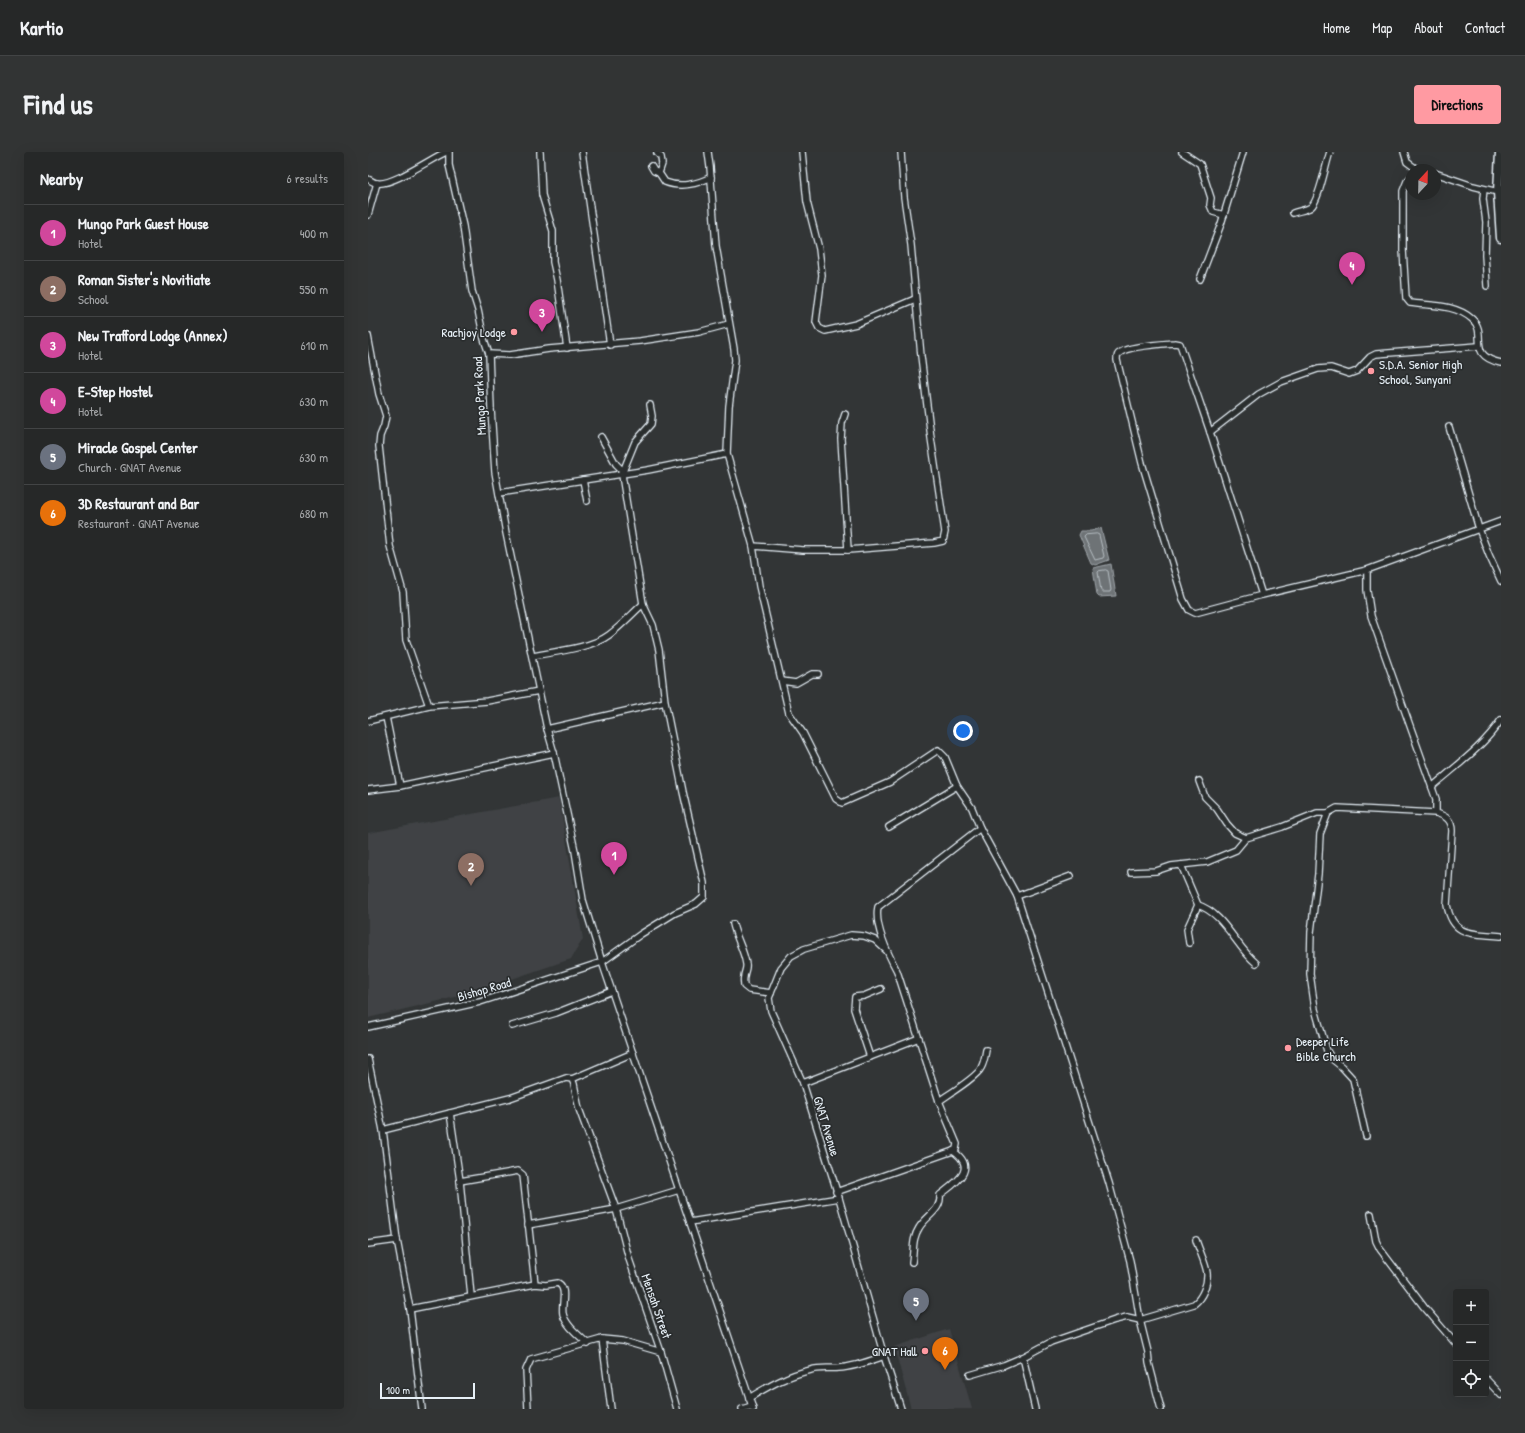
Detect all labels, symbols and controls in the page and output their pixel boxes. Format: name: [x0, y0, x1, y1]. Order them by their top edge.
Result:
text: Kartio: [20, 15, 63, 41]
text: Home: [1323, 18, 1350, 37]
text: Map: [1372, 18, 1392, 37]
text: About: [1414, 18, 1443, 37]
text: Contact: [1465, 18, 1505, 37]
text: Find us: [24, 85, 93, 123]
button: Directions: [1414, 85, 1501, 124]
north arrow: [1405, 164, 1441, 200]
text: Nearby: [40, 167, 83, 190]
text: 6 results: [287, 169, 328, 187]
text: Mungo Park Guest House: [78, 213, 209, 234]
text: 1: [51, 224, 55, 242]
text: 400 m: [300, 224, 328, 242]
text: Hotel: [78, 234, 102, 252]
pin: 4: [1339, 252, 1365, 285]
text: Roman Sister's Novitiate: [78, 269, 211, 290]
text: 2: [50, 280, 56, 298]
text: 550 m: [299, 280, 328, 298]
text: School: [78, 290, 108, 308]
pin: 3: [529, 299, 555, 332]
place label: Rachjoy Lodge: [442, 323, 506, 341]
text: New Trafford Lodge (Annex): [78, 325, 228, 346]
marker: Rachjoy Lodge: [509, 327, 519, 337]
text: 3: [50, 336, 56, 354]
text: 610 m: [300, 336, 328, 354]
text: Hotel: [78, 346, 102, 364]
place label: S.D.A. Senior High School, Sunyani: [1379, 355, 1463, 388]
street label: Mungo Park Road: [468, 356, 490, 436]
marker: S.D.A. Senior High School, Sunyani: [1366, 366, 1376, 376]
text: E-Step Hostel: [78, 381, 153, 402]
text: 4: [51, 392, 55, 410]
text: 630 m: [299, 392, 328, 410]
text: Hotel: [78, 402, 102, 420]
text: Miracle Gospel Center: [78, 437, 198, 458]
text: 5: [50, 448, 56, 466]
text: 630 m: [299, 448, 328, 466]
text: Church · GNAT Avenue: [78, 458, 181, 476]
text: 3D Restaurant and Bar: [78, 493, 199, 514]
text: 6: [50, 504, 56, 522]
text: 680 m: [300, 504, 328, 522]
text: Restaurant · GNAT Avenue: [78, 514, 199, 532]
your location: [953, 721, 973, 741]
pin: 1: [601, 842, 627, 875]
pin: 2: [458, 853, 484, 886]
street label: Bishop Road: [455, 973, 513, 1005]
place label: Deeper Life Bible Church: [1296, 1032, 1356, 1065]
marker: Deeper Life Bible Church: [1283, 1043, 1293, 1053]
street label: GNAT Avenue: [809, 1094, 845, 1158]
street label: Mensah Street: [637, 1271, 677, 1341]
pin: 5: [903, 1288, 929, 1321]
map controls: [1453, 1289, 1489, 1397]
button: +: [1453, 1289, 1489, 1325]
button: −: [1453, 1325, 1489, 1361]
pin: 6: [932, 1337, 958, 1370]
place label: GNAT Hall: [872, 1342, 917, 1360]
marker: GNAT Hall: [920, 1346, 930, 1356]
button: locate: [1453, 1361, 1489, 1397]
scale bar: [380, 1381, 475, 1400]
text: 100 m: [386, 1383, 410, 1397]

